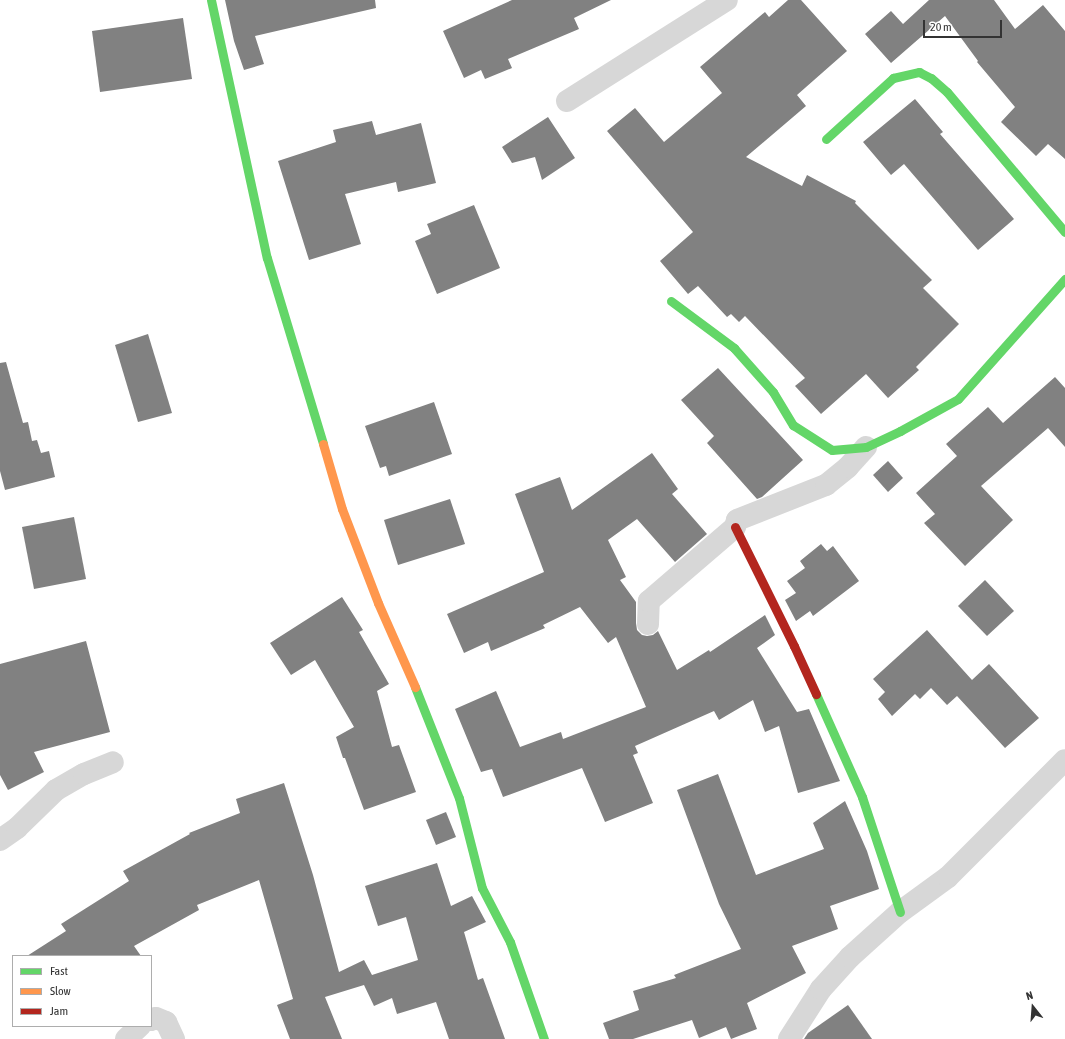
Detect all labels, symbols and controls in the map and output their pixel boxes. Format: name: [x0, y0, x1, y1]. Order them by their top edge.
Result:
scale bar: [925, 12, 1004, 38]
text: 20 m: [930, 20, 952, 34]
legend: [12, 955, 152, 1027]
text: Fast: [50, 964, 68, 978]
text: Slow: [50, 984, 71, 998]
north arrow: [1013, 987, 1053, 1027]
text: N: [1025, 989, 1034, 1002]
text: Jam: [50, 1004, 68, 1018]

